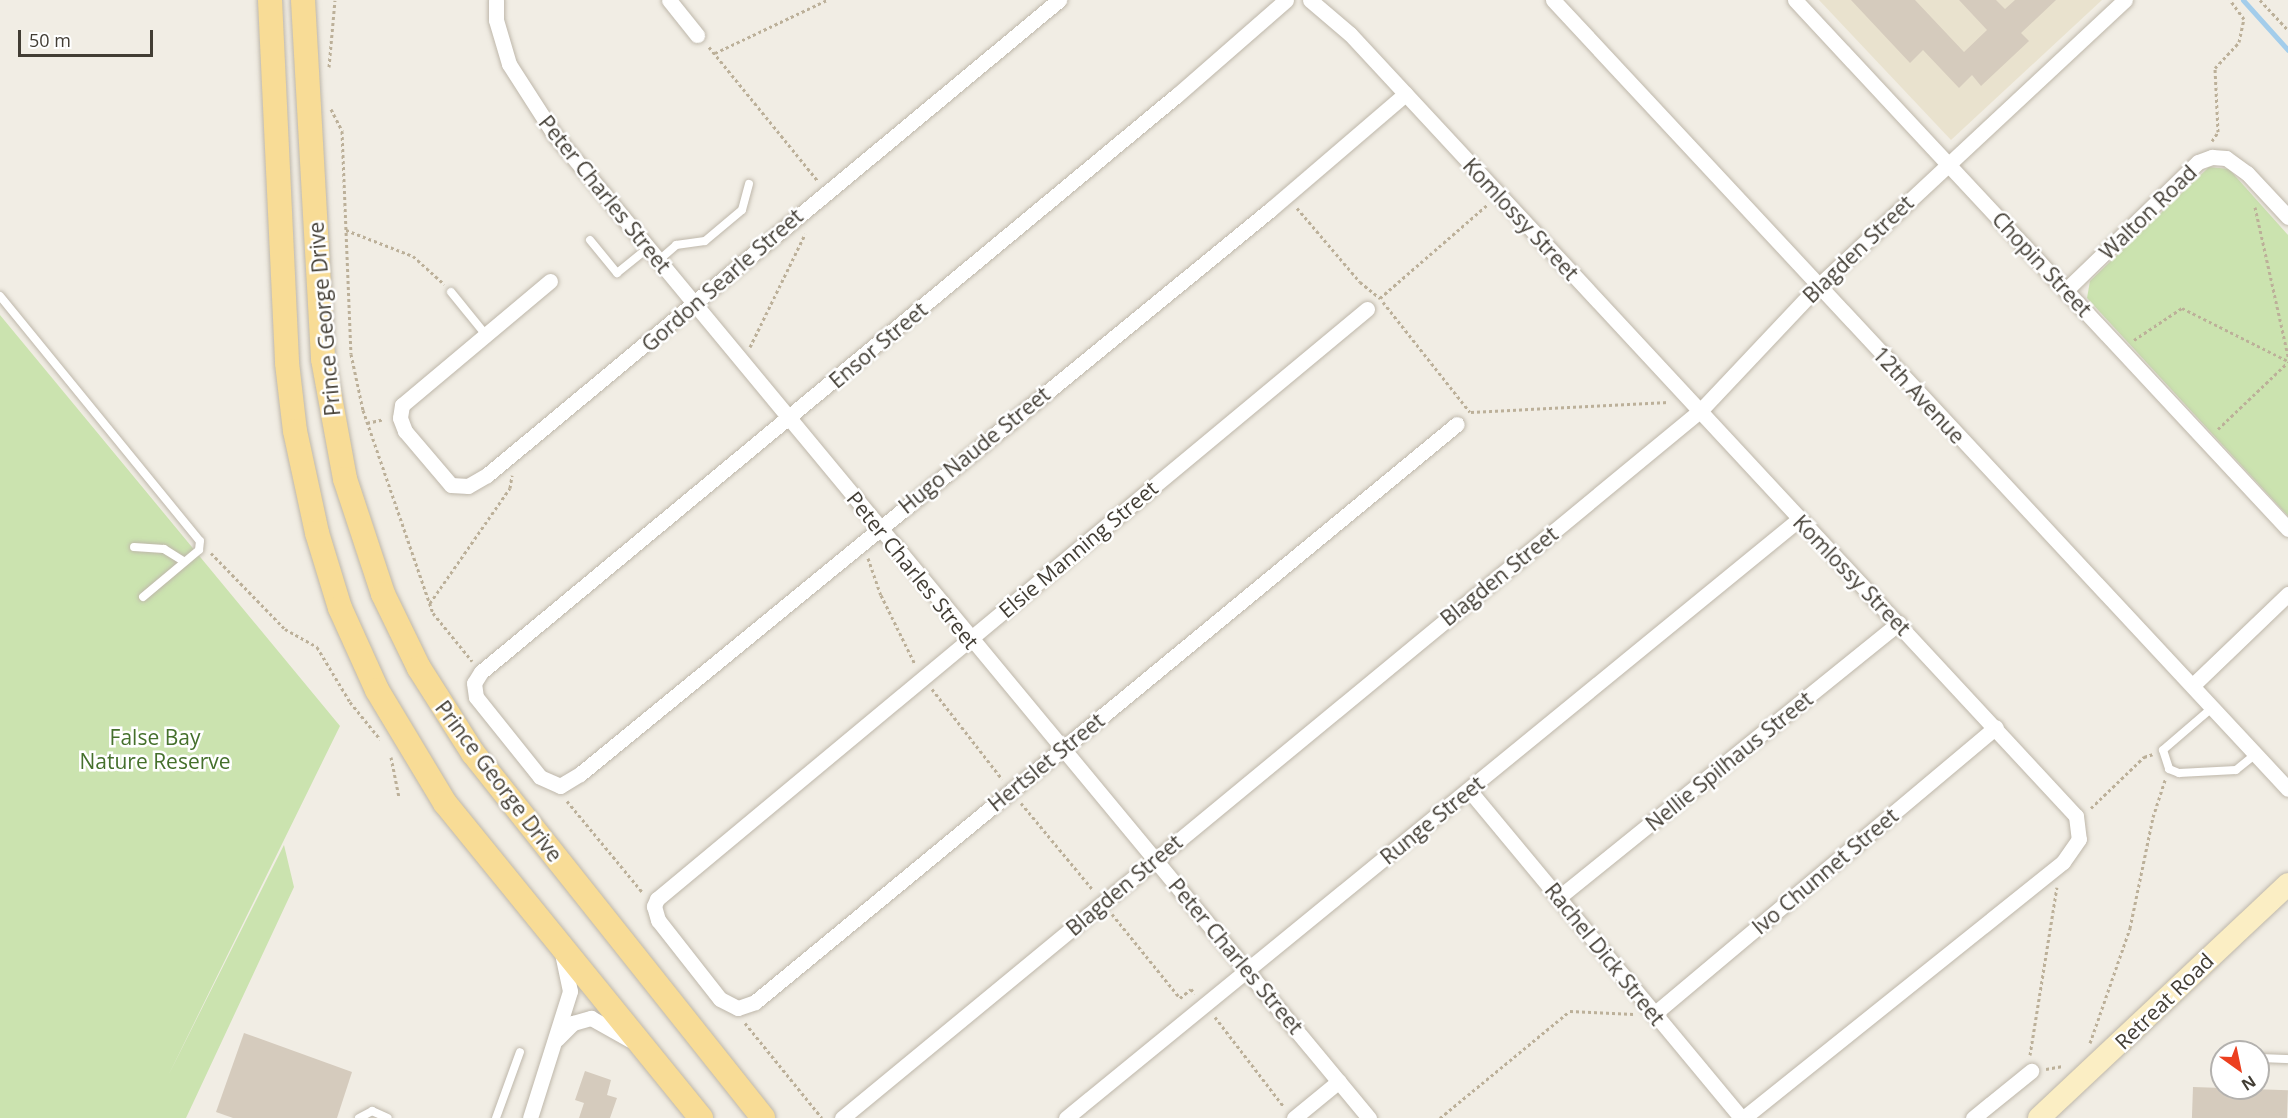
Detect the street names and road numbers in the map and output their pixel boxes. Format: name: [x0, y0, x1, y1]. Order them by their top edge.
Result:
street label: Peter Charles Street: [534, 110, 676, 278]
street label: Komlossy Street: [1458, 153, 1584, 285]
street label: Walton Road: [2094, 160, 2202, 264]
street label: Blagden Street: [1798, 190, 1918, 308]
street label: Gordon Searle Street: [636, 203, 808, 357]
street label: Chopin Street: [1987, 206, 2097, 322]
street label: Prince George Drive: [303, 221, 345, 417]
street label: Ensor Street: [824, 297, 932, 393]
street label: 12th Avenue: [1868, 341, 1970, 449]
street label: Hugo Naude Street: [893, 381, 1055, 519]
street label: Elsie Manning Street: [993, 475, 1163, 623]
street label: Peter Charles Street: [842, 486, 984, 654]
street label: Komlossy Street: [1788, 510, 1916, 640]
street label: Blagden Street: [1435, 521, 1563, 631]
street label: Nellie Spilhaus Street: [1641, 686, 1817, 836]
street label: Prince George Drive: [430, 696, 568, 866]
street label: Hertslet Street: [983, 708, 1109, 816]
street label: Runge Street: [1375, 771, 1489, 869]
street label: Ivo Chunnet Street: [1747, 803, 1903, 939]
street label: Blagden Street: [1061, 829, 1187, 941]
street label: Peter Charles Street: [1164, 873, 1308, 1039]
street label: Rachel Dick Street: [1540, 878, 1670, 1030]
street label: Retreat Road: [2109, 948, 2219, 1054]

